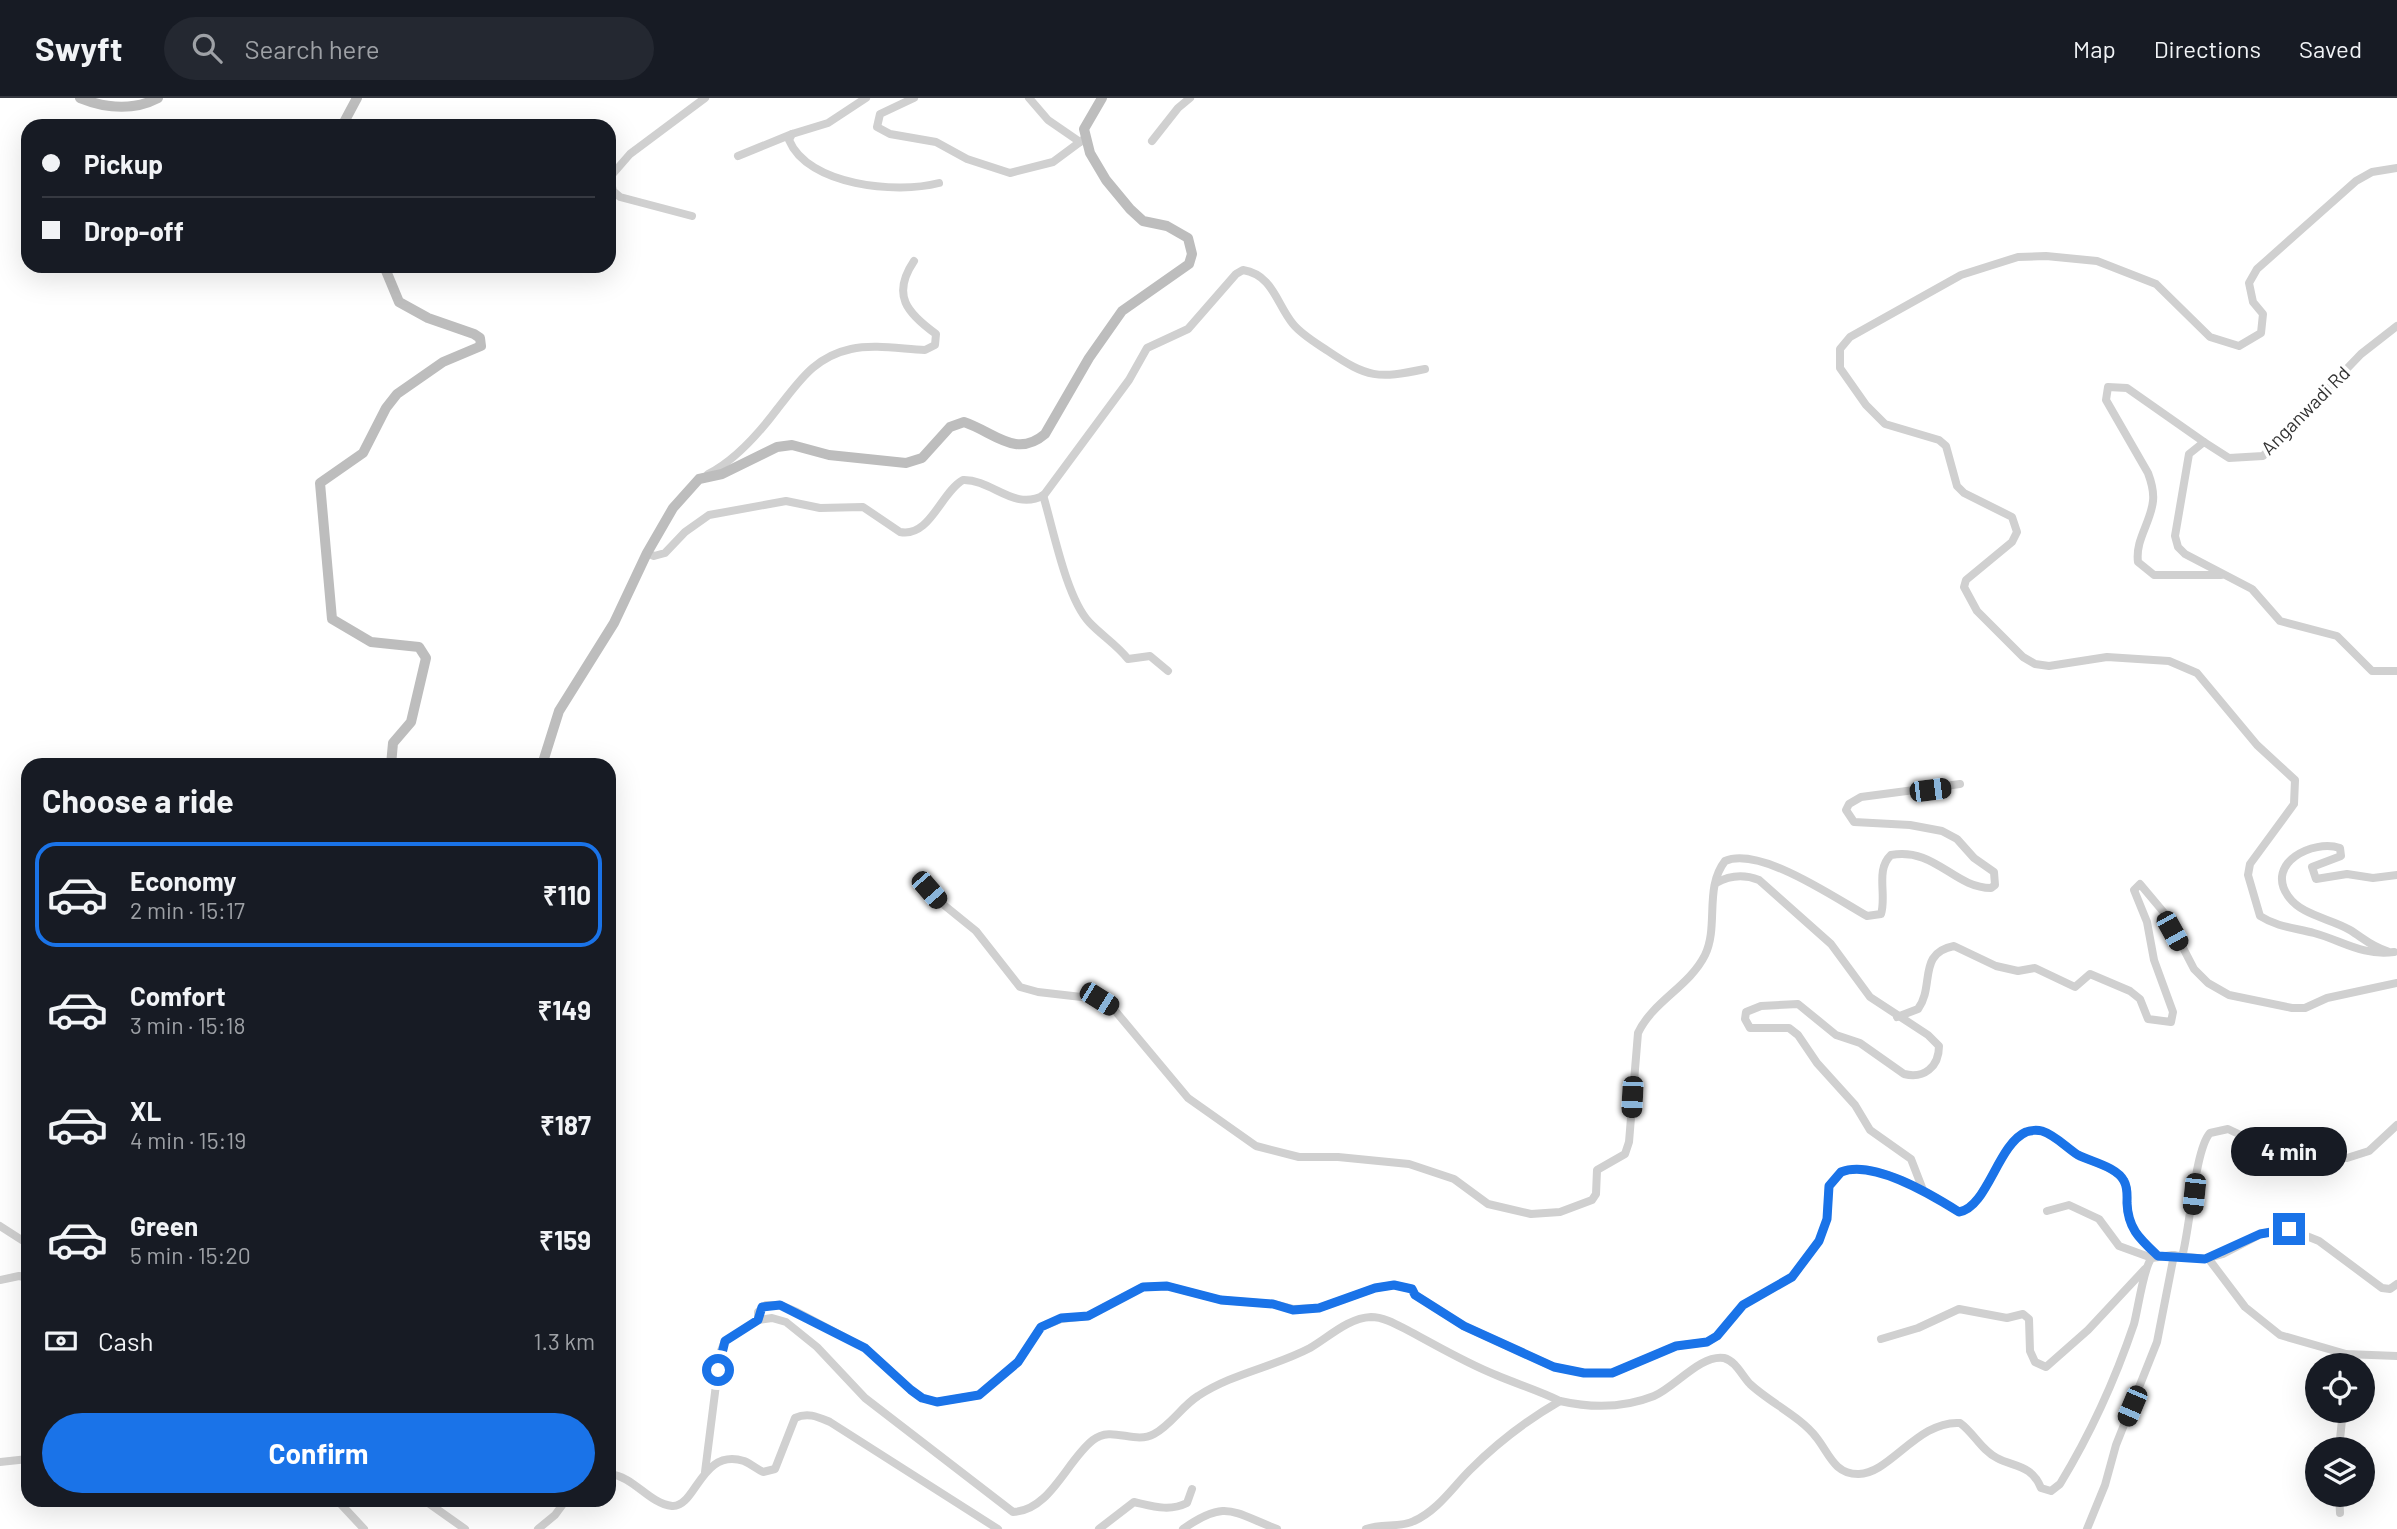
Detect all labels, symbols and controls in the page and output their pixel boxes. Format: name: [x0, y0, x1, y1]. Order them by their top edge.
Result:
search box: [164, 17, 654, 80]
text: Swyft: [35, 28, 122, 68]
icon: search: [188, 29, 226, 67]
text: Search here: [244, 33, 380, 64]
text: Map: [2073, 34, 2116, 63]
text: Directions: [2154, 34, 2261, 63]
text: Saved: [2299, 34, 2362, 63]
text: Pickup: [84, 148, 163, 179]
text: Drop-off: [84, 215, 184, 246]
street label: Anganwadi Rd: [2256, 361, 2354, 459]
car: [1908, 777, 1953, 803]
text: Choose a ride: [42, 781, 234, 819]
icon: car: [46, 863, 109, 926]
text: Economy: [130, 865, 236, 896]
car: [908, 867, 951, 913]
text: ₹110: [543, 879, 591, 910]
text: 2 min · 15:17: [130, 896, 245, 924]
car: [2153, 908, 2192, 954]
icon: car: [46, 978, 109, 1041]
car: [1076, 979, 1123, 1019]
text: Comfort: [130, 980, 226, 1011]
text: ₹149: [537, 994, 591, 1025]
text: 3 min · 15:18: [130, 1011, 245, 1039]
car: [1621, 1075, 1644, 1119]
icon: car: [46, 1093, 109, 1156]
text: XL: [130, 1095, 161, 1126]
text: ₹187: [540, 1109, 591, 1140]
text: 4 min · 15:19: [130, 1126, 246, 1154]
callout: 4 min: [2231, 1128, 2347, 1176]
text: 4 min: [2261, 1137, 2317, 1165]
car: [2182, 1172, 2207, 1216]
icon: car: [46, 1208, 109, 1271]
text: Green: [130, 1210, 198, 1241]
route end: [2273, 1213, 2305, 1245]
text: ₹159: [539, 1224, 591, 1255]
text: 5 min · 15:20: [130, 1241, 251, 1269]
icon: cash: [42, 1322, 80, 1360]
text: Cash: [98, 1325, 153, 1356]
text: 1.3 km: [534, 1327, 595, 1355]
map controls: [2305, 1353, 2375, 1507]
button: locate: [2305, 1353, 2375, 1423]
route start: [702, 1354, 734, 1386]
car: [2115, 1383, 2150, 1429]
button: Confirm: [42, 1413, 595, 1493]
button: layers: [2305, 1437, 2375, 1507]

